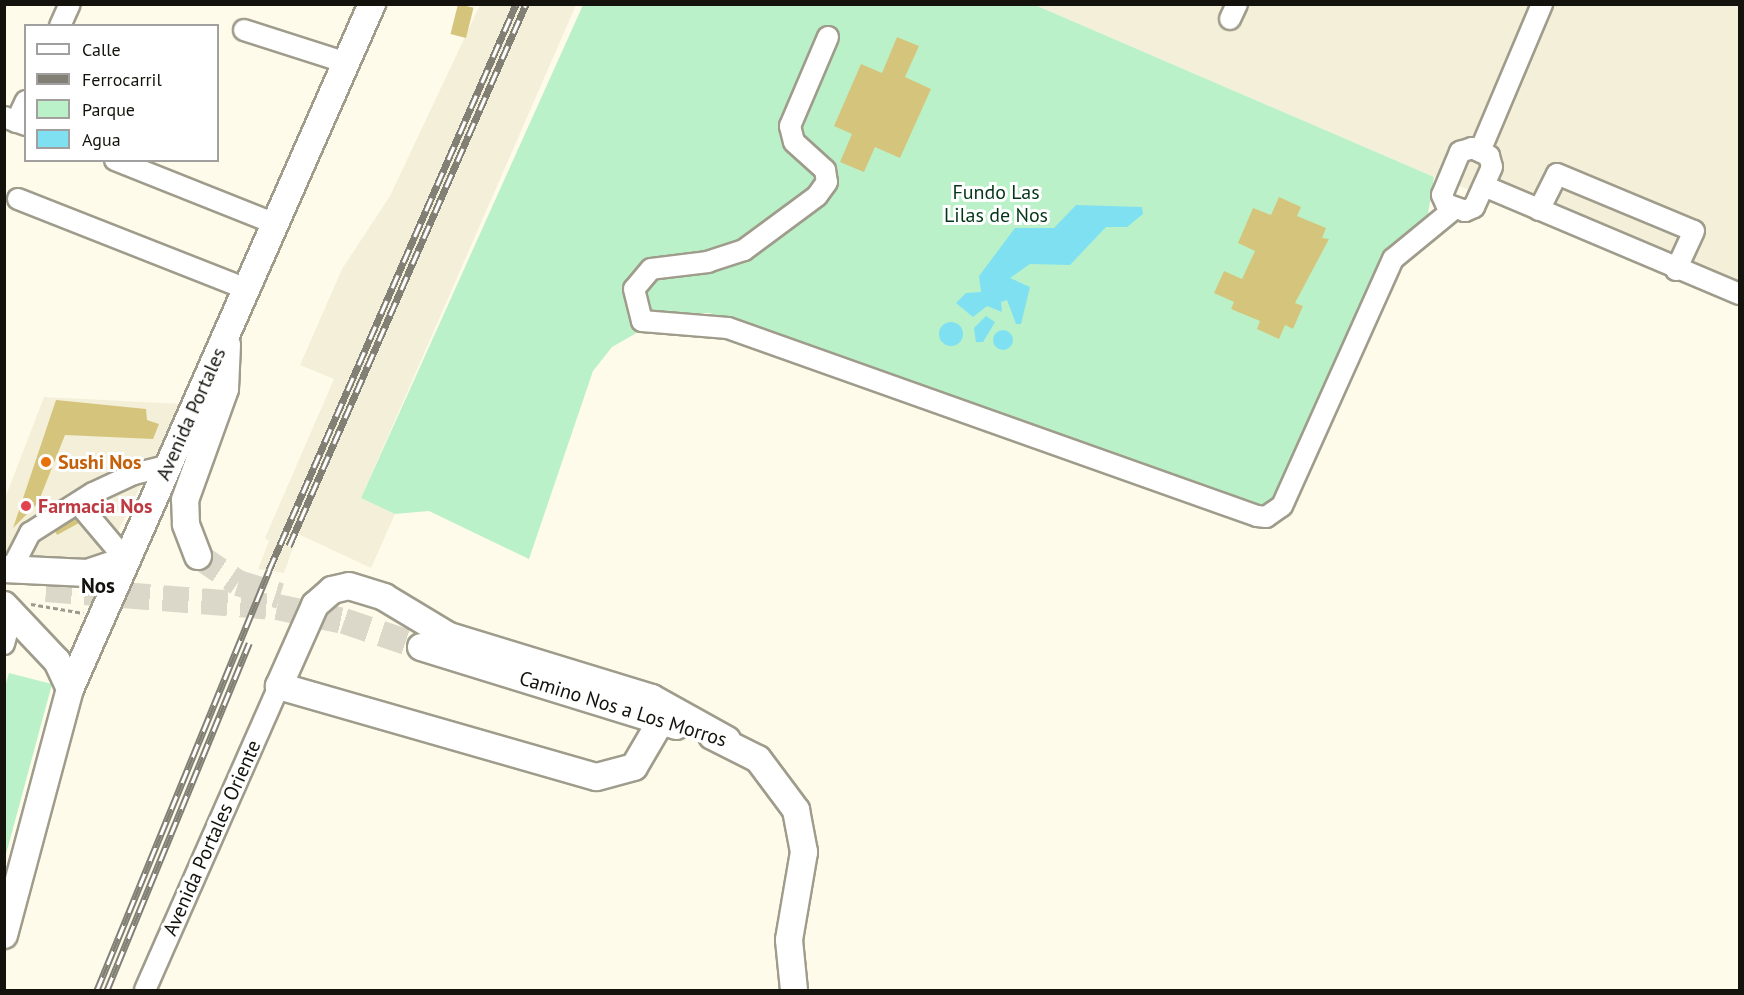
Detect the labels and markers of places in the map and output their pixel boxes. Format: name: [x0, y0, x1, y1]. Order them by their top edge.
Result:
place label: Sushi Nos: [58, 450, 141, 474]
marker: Sushi Nos: [39, 455, 53, 469]
place label: Farmacia Nos: [38, 494, 152, 518]
marker: Farmacia Nos: [19, 499, 33, 513]

